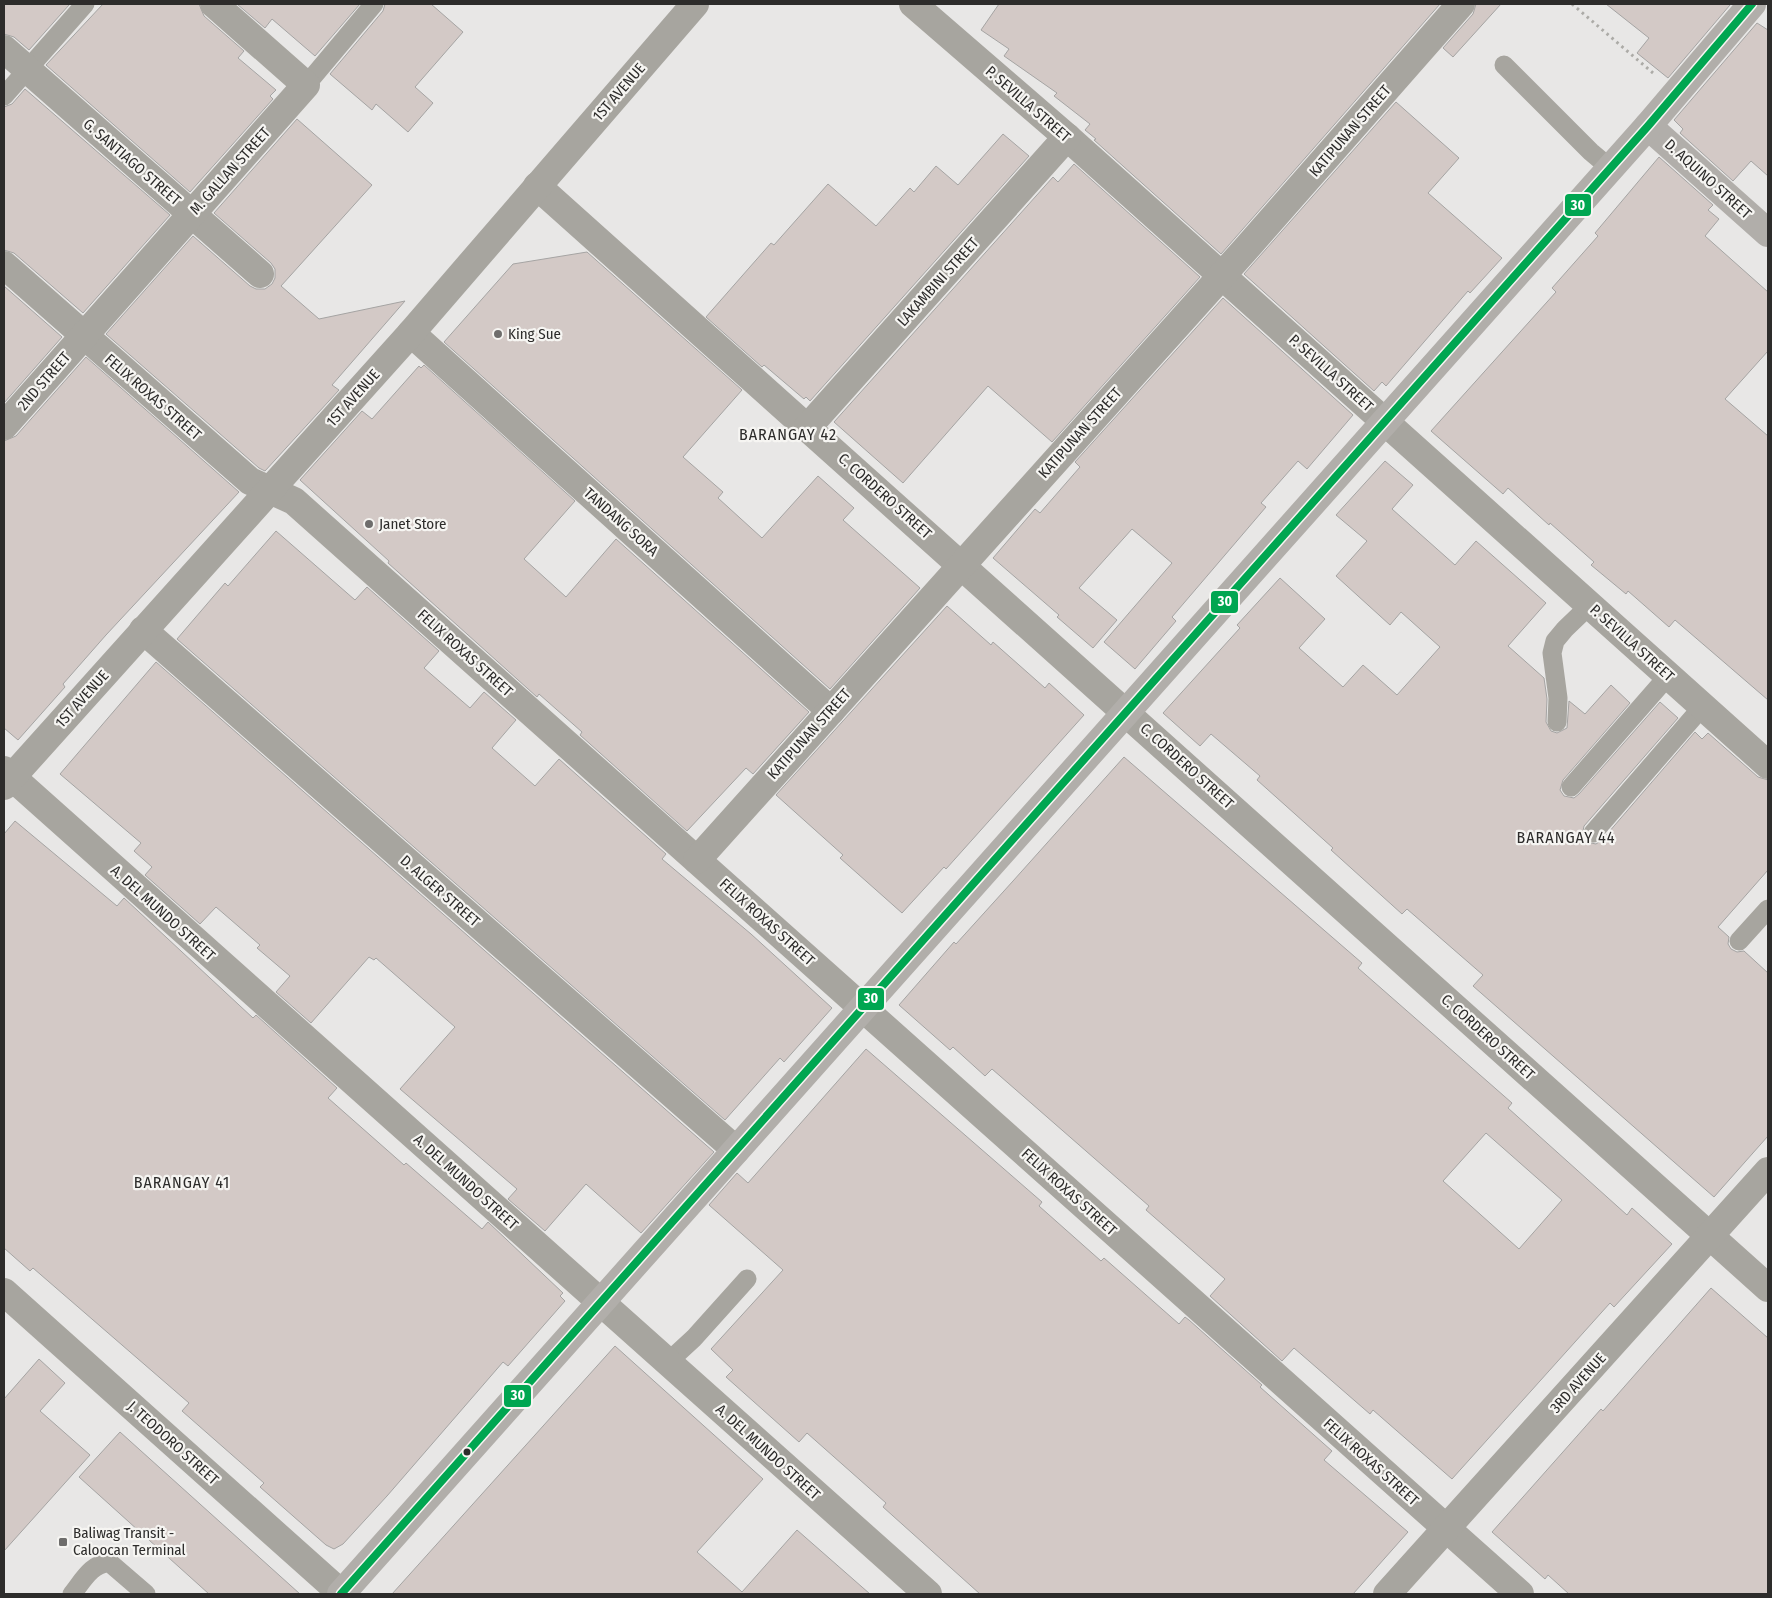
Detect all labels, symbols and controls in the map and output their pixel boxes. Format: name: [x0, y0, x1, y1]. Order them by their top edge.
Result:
street label: 1ST AVENUE: [589, 59, 649, 125]
street label: P. SEVILLA STREET: [982, 62, 1074, 146]
street label: KATIPUNAN STREET: [1305, 81, 1395, 180]
street label: G. SANTIAGO STREET: [80, 115, 184, 209]
street label: M. GALLAN STREET: [186, 124, 274, 218]
street label: D. AQUINO STREET: [1661, 135, 1755, 223]
line badge: 30: [1564, 193, 1592, 217]
text: 30: [1570, 197, 1585, 214]
street label: LAKAMBINI STREET: [894, 234, 983, 330]
place label: King Sue: [508, 325, 561, 343]
marker: King Sue: [492, 328, 504, 340]
street label: P. SEVILLA STREET: [1285, 331, 1377, 415]
street label: 2ND STREET: [14, 348, 74, 414]
street label: FELIX ROXAS STREET: [101, 350, 205, 444]
street label: 1ST AVENUE: [323, 366, 383, 430]
street label: KATIPUNAN STREET: [1035, 384, 1125, 482]
district label: BARANGAY 42: [739, 425, 837, 444]
street label: C. CORDERO STREET: [835, 449, 935, 543]
street label: TANDANG SORA: [580, 484, 662, 560]
place label: Janet Store: [379, 515, 446, 533]
marker: Janet Store: [363, 518, 375, 530]
line badge: 30: [1210, 590, 1239, 614]
text: 30: [1217, 593, 1232, 610]
street label: P. SEVILLA STREET: [1586, 601, 1678, 685]
street label: FELIX ROXAS STREET: [414, 606, 516, 700]
street label: 1ST AVENUE: [52, 667, 112, 731]
street label: KATIPUNAN STREET: [764, 685, 854, 783]
street label: C. CORDERO STREET: [1137, 719, 1237, 813]
district label: BARANGAY 44: [1517, 828, 1615, 847]
street label: D. ALGER STREET: [397, 852, 484, 930]
street label: A. DEL MUNDO STREET: [107, 861, 219, 965]
street label: FELIX ROXAS STREET: [716, 875, 818, 969]
line badge: 30: [857, 987, 885, 1011]
text: 30: [863, 990, 878, 1007]
street label: C. CORDERO STREET: [1438, 990, 1538, 1084]
street label: A. DEL MUNDO STREET: [410, 1130, 522, 1234]
street label: FELIX ROXAS STREET: [1018, 1145, 1120, 1239]
district label: BARANGAY 41: [134, 1173, 230, 1192]
street label: 3RD AVENUE: [1546, 1349, 1610, 1417]
line badge: 30: [503, 1384, 532, 1408]
text: 30: [510, 1387, 525, 1404]
street label: J. TEODORO STREET: [124, 1397, 222, 1489]
street label: A. DEL MUNDO STREET: [712, 1400, 824, 1504]
street label: FELIX ROXAS STREET: [1320, 1415, 1422, 1509]
unlabelled marker: [462, 1447, 472, 1457]
place label: Baliwag Transit - Caloocan Terminal: [73, 1524, 186, 1559]
marker: Baliwag Transit - Caloocan Terminal: [57, 1536, 69, 1548]

